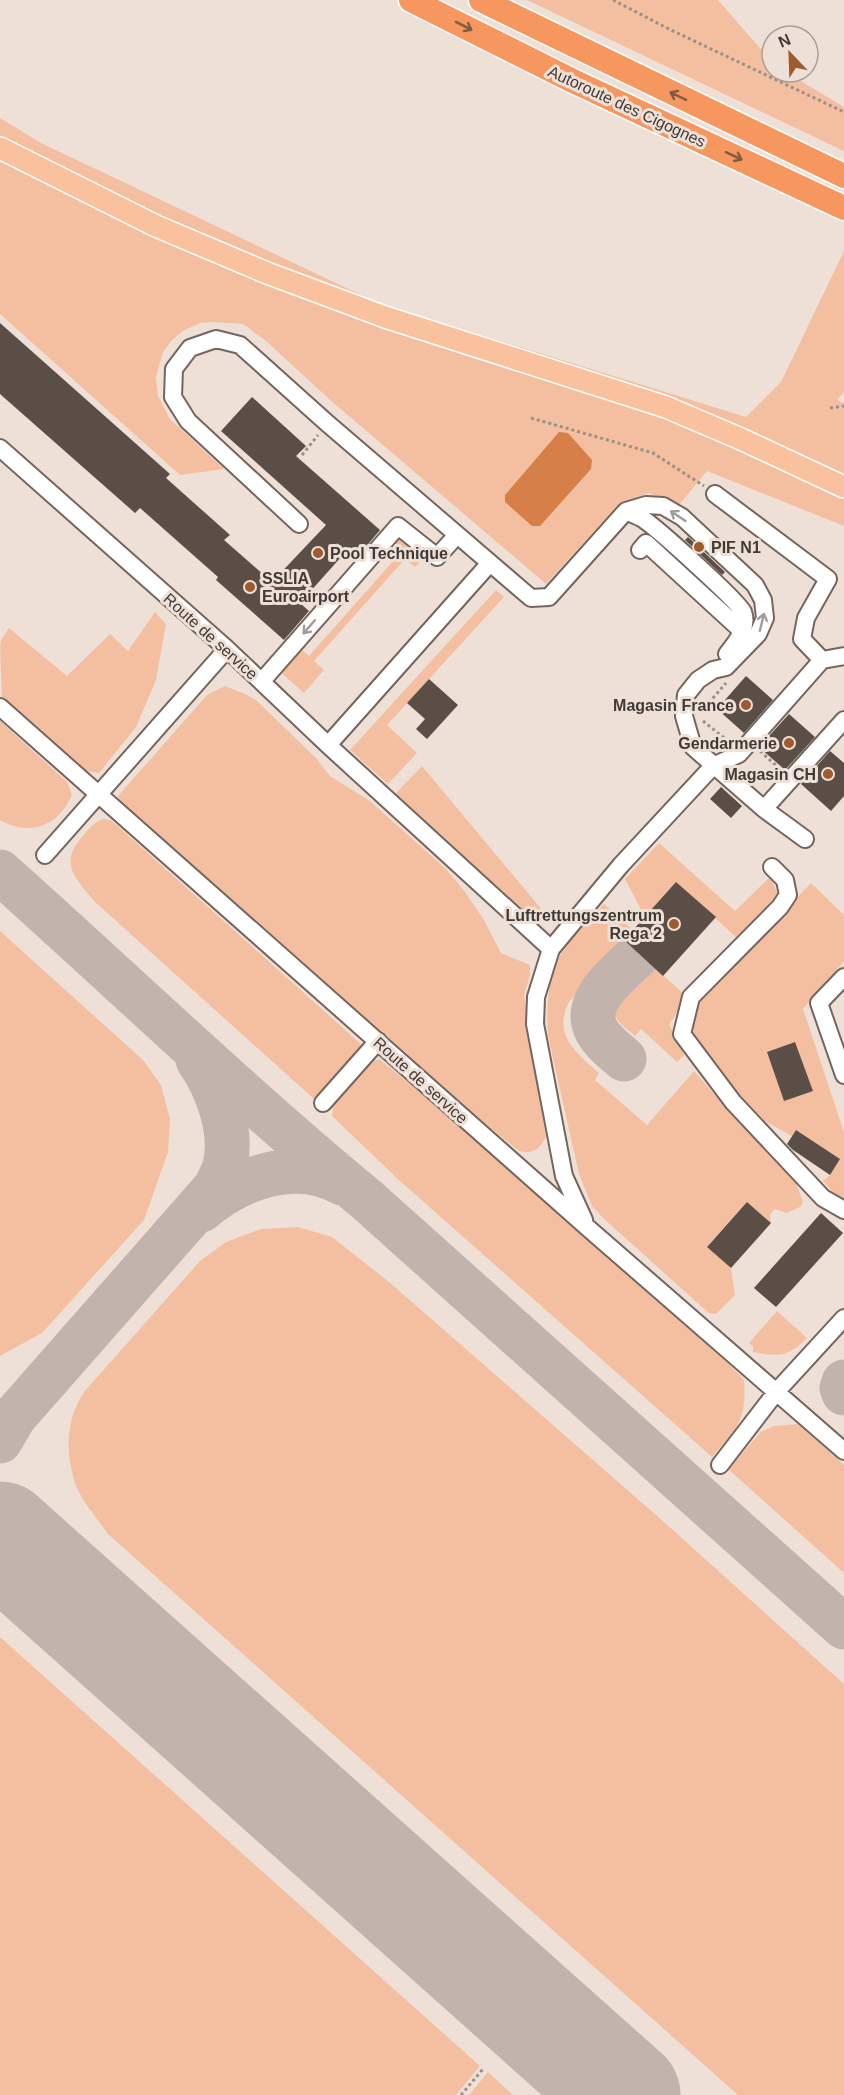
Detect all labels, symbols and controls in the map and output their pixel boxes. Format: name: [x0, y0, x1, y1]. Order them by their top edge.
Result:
one-way arrow: [454, 21, 472, 32]
north arrow: [760, 24, 820, 84]
text: N: [776, 31, 793, 51]
street label: Autoroute des Cigognes: [545, 62, 708, 150]
one-way arrow: [669, 90, 687, 102]
one-way arrow: [724, 151, 742, 163]
one-way arrow: [670, 509, 687, 521]
place label: PIF N1: [711, 539, 761, 556]
marker: PIF N1: [692, 540, 706, 554]
place label: Pool Technique: [330, 545, 448, 562]
marker: Pool Technique: [311, 546, 325, 560]
place label: SSLIA Euroairport: [262, 570, 350, 605]
marker: SSLIA Euroairport: [243, 580, 257, 594]
street label: Route de service: [160, 590, 261, 683]
one-way arrow: [756, 613, 768, 632]
one-way arrow: [303, 619, 316, 635]
place label: Magasin France: [613, 697, 734, 714]
marker: Magasin France: [739, 698, 753, 712]
place label: Gendarmerie: [678, 735, 777, 752]
marker: Gendarmerie: [782, 736, 796, 750]
place label: Magasin CH: [724, 766, 816, 783]
marker: Magasin CH: [821, 767, 835, 781]
place label: Luftrettungszentrum Rega 2: [506, 907, 662, 942]
marker: Luftrettungszentrum Rega 2: [667, 917, 681, 931]
street label: Route de service: [370, 1034, 471, 1127]

